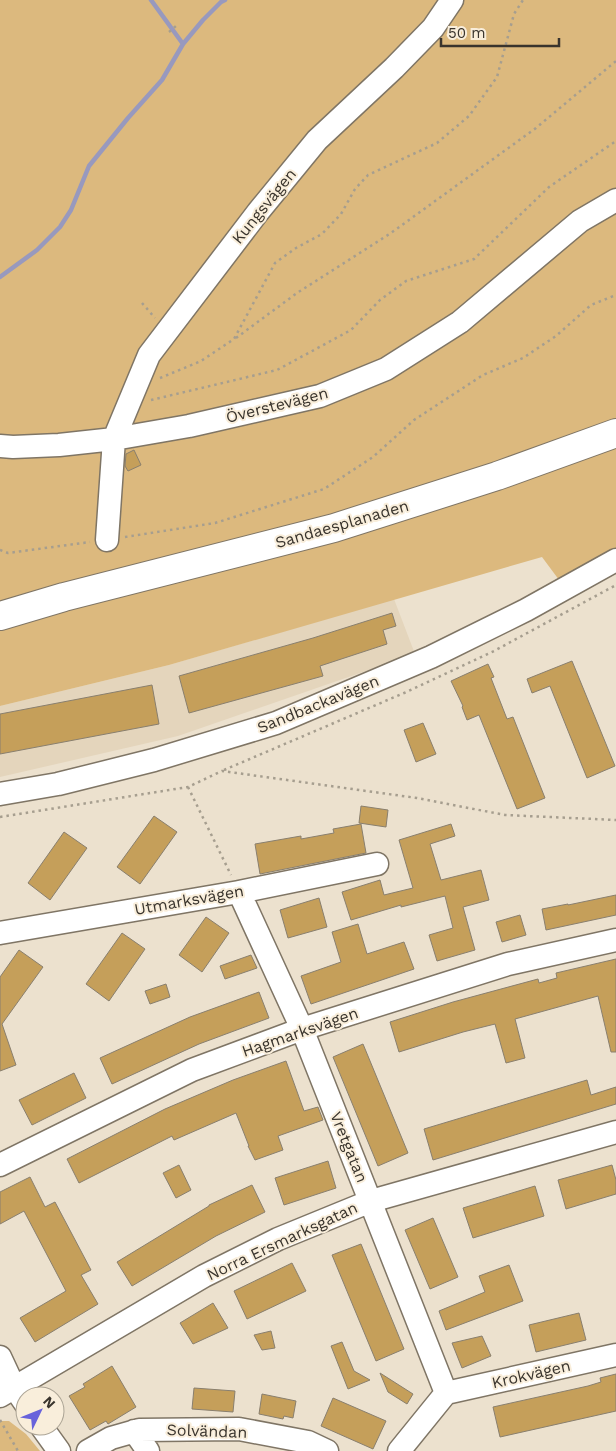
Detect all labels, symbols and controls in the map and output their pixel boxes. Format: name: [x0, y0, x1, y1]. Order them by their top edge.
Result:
scale bar: [441, 15, 558, 47]
text: 50 m: [448, 24, 485, 42]
street label: Kungsvägen: [228, 164, 300, 248]
street label: Överstevägen: [224, 383, 330, 427]
street label: Sandaesplanaden: [273, 496, 411, 552]
street label: Sandbackavägen: [254, 671, 382, 737]
street label: Utmarksvägen: [133, 881, 245, 919]
street label: Hagmarksvägen: [239, 1003, 361, 1061]
street label: Vretgatan: [326, 1109, 372, 1185]
street label: Norra Ersmarksgatan: [204, 1198, 360, 1284]
street label: Krokvägen: [490, 1356, 572, 1392]
north arrow: [15, 1386, 65, 1436]
text: N: [40, 1393, 59, 1411]
street label: Solvändan: [166, 1420, 248, 1442]

